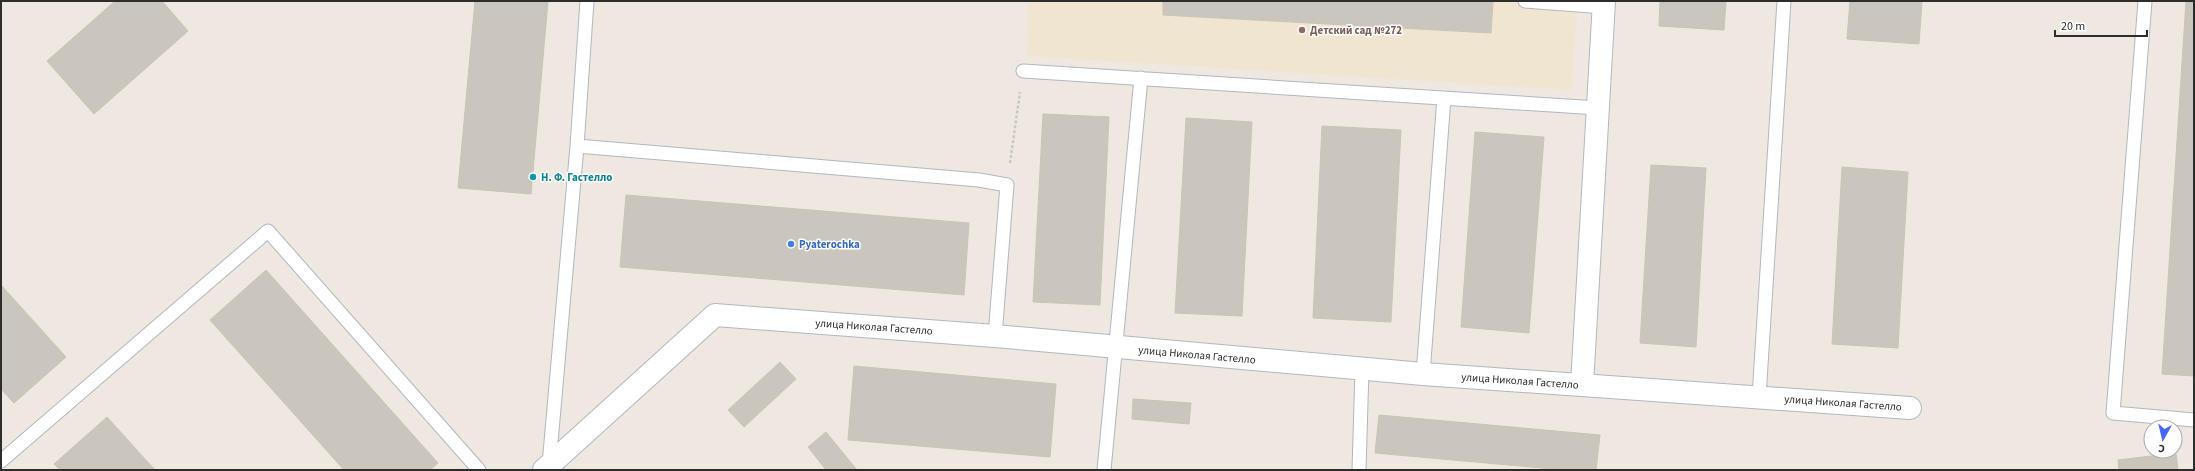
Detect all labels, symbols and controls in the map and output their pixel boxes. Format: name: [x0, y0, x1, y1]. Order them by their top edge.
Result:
scale bar: [2055, 12, 2147, 38]
text: 20 m: [2061, 18, 2085, 35]
place label: Детский сад №272: [1310, 23, 1402, 38]
marker: Детский сад №272: [1297, 25, 1307, 35]
place label: Н. Ф. Гастелло: [541, 170, 612, 185]
marker: Н. Ф. Гастелло: [528, 172, 538, 182]
place label: Pyaterochka: [799, 237, 860, 252]
marker: Pyaterochka: [786, 239, 796, 249]
street label: улица Николая Гастелло: [815, 315, 933, 339]
street label: улица Николая Гастелло: [1138, 342, 1256, 368]
street label: улица Николая Гастелло: [1461, 369, 1579, 393]
street label: улица Николая Гастелло: [1784, 391, 1902, 415]
north arrow: [2143, 419, 2183, 459]
text: С: [2157, 440, 2166, 456]

